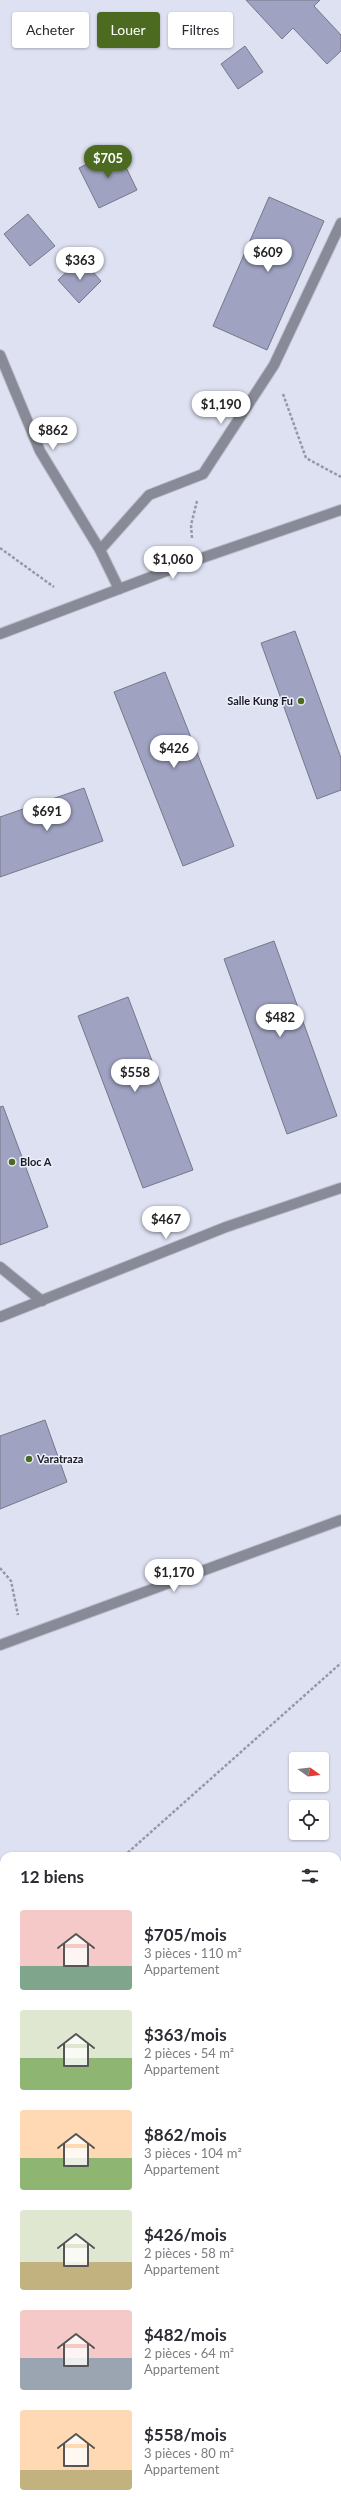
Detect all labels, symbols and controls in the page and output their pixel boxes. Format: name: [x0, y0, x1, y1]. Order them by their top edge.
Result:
chip: Acheter: [12, 12, 89, 48]
chip: Louer: [97, 12, 160, 48]
chip: Filtres: [168, 12, 233, 48]
pin: $705: [84, 145, 132, 179]
text: $705: [93, 150, 123, 166]
pin: $609: [244, 239, 292, 273]
text: $609: [253, 244, 283, 260]
pin: $363: [56, 247, 104, 281]
text: $363: [65, 252, 95, 268]
pin: $1,190: [188, 391, 254, 425]
text: $1,190: [201, 396, 241, 412]
pin: $862: [29, 417, 77, 451]
text: $862: [38, 422, 68, 438]
pin: $1,060: [140, 546, 206, 580]
text: $1,060: [153, 551, 193, 567]
place label: Salle Kung Fu: [227, 694, 293, 707]
marker: Salle Kung Fu: [296, 696, 306, 706]
pin: $426: [150, 735, 198, 769]
text: $426: [159, 740, 189, 756]
pin: $691: [23, 798, 71, 832]
text: $691: [32, 803, 62, 819]
pin: $482: [256, 1004, 304, 1038]
text: $482: [265, 1009, 295, 1025]
pin: $558: [111, 1059, 159, 1093]
text: $558: [120, 1064, 150, 1080]
place label: Bloc A: [20, 1155, 52, 1168]
marker: Bloc A: [7, 1157, 17, 1167]
pin: $467: [142, 1206, 190, 1240]
text: $467: [151, 1211, 181, 1227]
place label: Varatraza: [36, 1452, 83, 1465]
marker: Varatraza: [24, 1454, 34, 1464]
pin: $1,170: [141, 1559, 207, 1593]
text: $1,170: [154, 1564, 194, 1580]
north arrow: [289, 1752, 329, 1792]
map controls: [289, 1752, 329, 1840]
button: locate: [289, 1800, 329, 1840]
icon: filters: [299, 1865, 321, 1887]
text: 12 biens: [20, 1866, 84, 1887]
text: $705/mois: [144, 1924, 227, 1945]
icon: home: [52, 1926, 100, 1974]
text: 3 pièces · 110 m²: [144, 1945, 242, 1961]
text: Appartement: [144, 1961, 219, 1977]
text: $363/mois: [144, 2024, 227, 2045]
icon: home: [52, 2026, 100, 2074]
text: 2 pièces · 54 m²: [144, 2045, 234, 2061]
text: Appartement: [144, 2061, 219, 2077]
text: $862/mois: [144, 2124, 227, 2145]
icon: home: [52, 2126, 100, 2174]
text: 3 pièces · 104 m²: [144, 2145, 242, 2161]
text: Appartement: [144, 2161, 219, 2177]
text: $426/mois: [144, 2224, 227, 2245]
icon: home: [52, 2226, 100, 2274]
text: 2 pièces · 58 m²: [144, 2245, 234, 2261]
text: Appartement: [144, 2261, 219, 2277]
text: $482/mois: [144, 2324, 227, 2345]
icon: home: [52, 2326, 100, 2374]
text: 2 pièces · 64 m²: [144, 2345, 234, 2361]
text: Appartement: [144, 2361, 219, 2377]
text: $558/mois: [144, 2424, 227, 2445]
icon: home: [52, 2426, 100, 2474]
text: 3 pièces · 80 m²: [144, 2445, 234, 2461]
text: Appartement: [144, 2461, 219, 2477]

